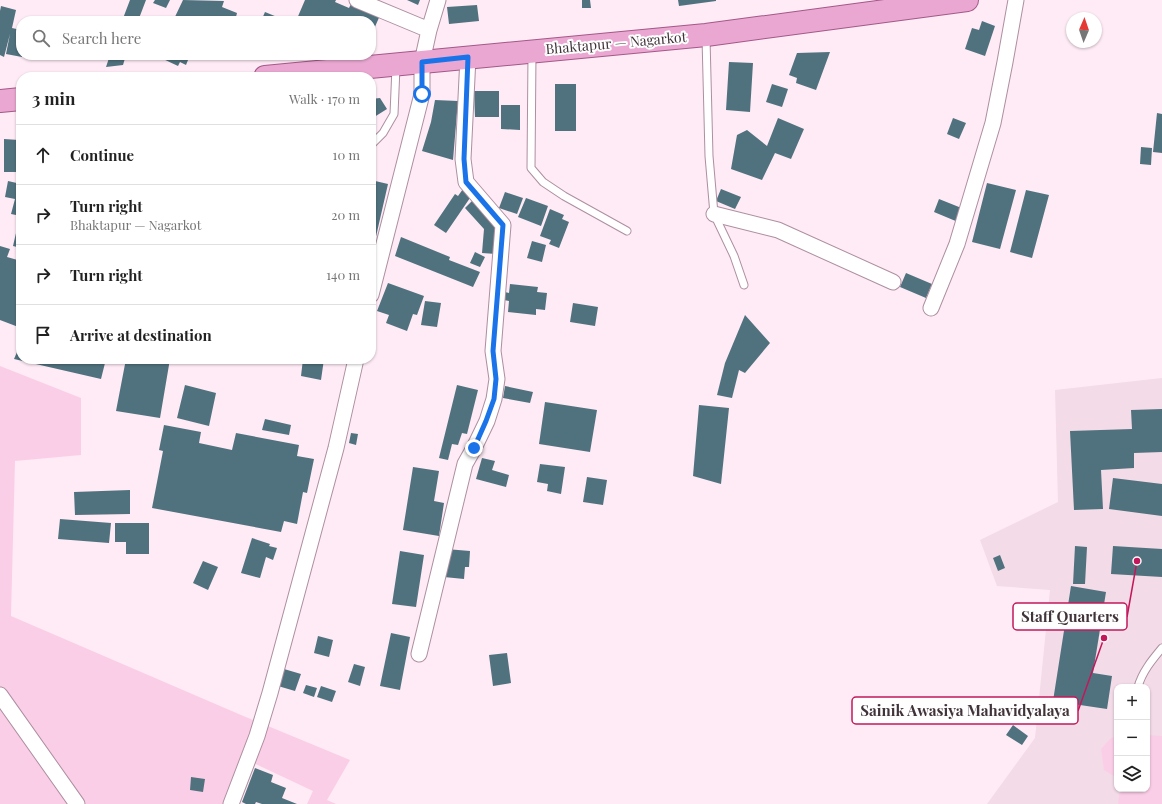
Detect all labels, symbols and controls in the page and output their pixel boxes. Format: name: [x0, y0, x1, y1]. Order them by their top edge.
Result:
north arrow: [1066, 12, 1102, 48]
search box: [16, 16, 376, 60]
icon: search: [30, 27, 52, 49]
street label: Bhaktapur — Nagarkot: [545, 27, 688, 58]
text: Search here: [62, 28, 141, 48]
route start: [413, 85, 431, 103]
text: 3 min: [32, 87, 75, 109]
text: Walk · 170 m: [289, 90, 360, 107]
icon: ahead: [32, 144, 54, 166]
text: Continue: [70, 145, 134, 165]
text: 10 m: [333, 146, 360, 163]
text: Turn right: [70, 196, 143, 216]
icon: right: [32, 204, 54, 226]
text: 20 m: [331, 206, 360, 223]
text: Bhaktapur — Nagarkot: [70, 216, 201, 233]
icon: right: [32, 264, 54, 286]
text: Turn right: [70, 265, 143, 285]
text: 140 m: [326, 266, 360, 283]
icon: arrive: [32, 324, 54, 346]
text: Arrive at destination: [70, 325, 212, 345]
route end: [465, 439, 483, 457]
callout: Staff Quarters: [1013, 603, 1127, 630]
text: Staff Quarters: [1021, 606, 1119, 626]
map controls: [1114, 684, 1150, 792]
button: +: [1114, 684, 1150, 720]
callout: Sainik Awasiya Mahavidyalaya: [852, 697, 1078, 724]
text: Sainik Awasiya Mahavidyalaya: [860, 700, 1070, 720]
button: −: [1114, 720, 1150, 756]
button: layers: [1114, 756, 1150, 792]

